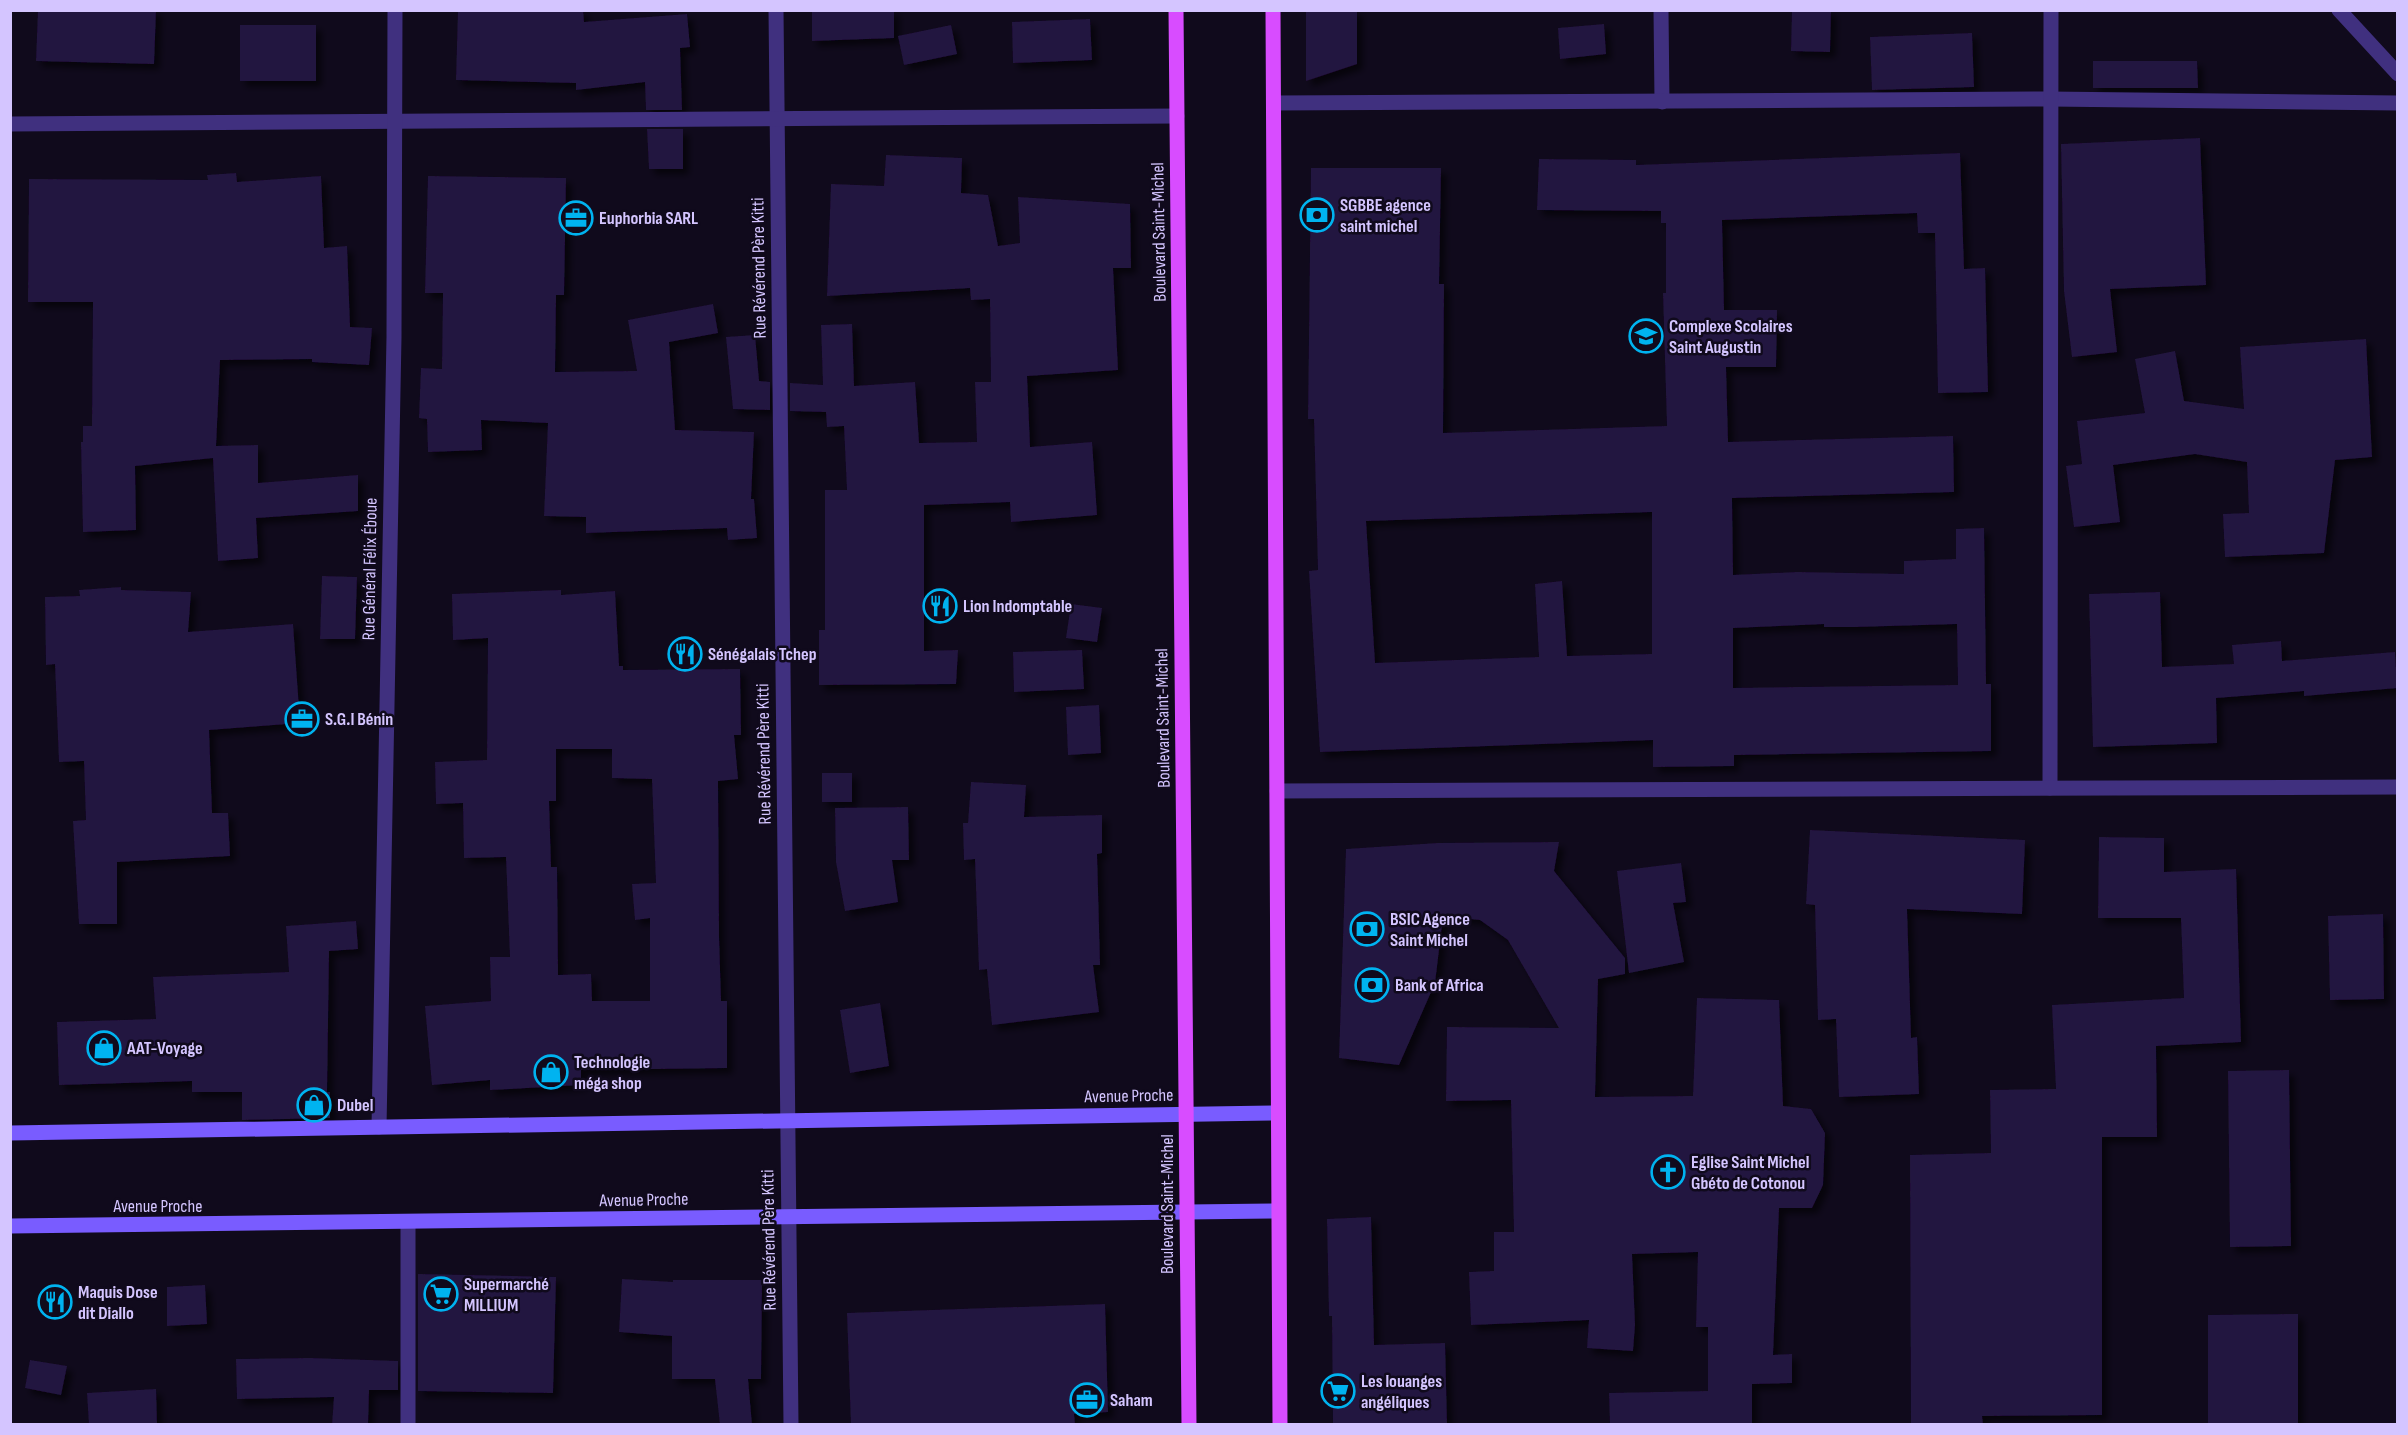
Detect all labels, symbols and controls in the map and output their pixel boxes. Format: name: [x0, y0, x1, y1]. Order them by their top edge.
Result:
street label: Boulevard Saint-Michel: [1147, 162, 1171, 302]
place label: SGBBE agence saint michel: [1340, 195, 1431, 237]
street label: Rue Révérend Père Kitti: [747, 197, 771, 339]
bank icon: SGBBE agence saint michel: [1299, 197, 1335, 233]
office icon: Euphorbia SARL: [558, 200, 594, 236]
place label: Euphorbia SARL: [599, 208, 698, 229]
place label: Complexe Scolaires Saint Augustin: [1669, 316, 1793, 358]
school or university icon: Complexe Scolaires Saint Augustin: [1628, 318, 1664, 354]
street label: Rue Général Félix Éboue: [358, 497, 382, 641]
restaurant icon: Lion Indomptable: [922, 588, 958, 624]
place label: Lion Indomptable: [963, 596, 1072, 617]
restaurant icon: Sénégalais Tchep: [667, 636, 703, 672]
place label: Sénégalais Tchep: [708, 644, 817, 665]
street label: Boulevard Saint-Michel: [1151, 648, 1175, 788]
street label: Rue Révérend Père Kitti: [752, 683, 776, 825]
office icon: S.G.I Bénin: [284, 701, 320, 737]
place label: S.G.I Bénin: [325, 709, 393, 730]
place label: BSIC Agence Saint Michel: [1390, 909, 1470, 951]
bank icon: BSIC Agence Saint Michel: [1349, 911, 1385, 947]
bank icon: Bank of Africa: [1354, 967, 1390, 1003]
place label: Bank of Africa: [1395, 975, 1484, 996]
shop icon: AAT-Voyage: [86, 1030, 122, 1066]
place label: AAT-Voyage: [126, 1038, 203, 1059]
place label: Technologie méga shop: [574, 1052, 650, 1094]
shop icon: Technologie méga shop: [533, 1054, 569, 1090]
street label: Avenue Proche: [1083, 1085, 1174, 1107]
shop icon: Dubel: [296, 1087, 332, 1123]
place label: Dubel: [337, 1095, 373, 1116]
street label: Boulevard Saint-Michel: [1157, 1134, 1178, 1274]
place label: Eglise Saint Michel Gbéto de Cotonou: [1691, 1152, 1809, 1194]
church icon: Eglise Saint Michel Gbéto de Cotonou: [1650, 1154, 1686, 1190]
street label: Rue Révérend Père Kitti: [757, 1169, 781, 1311]
street label: Avenue Proche: [598, 1189, 689, 1211]
street label: Avenue Proche: [113, 1196, 202, 1217]
place label: Supermarché MILLIUM: [464, 1274, 549, 1316]
supermarket icon: Supermarché MILLIUM: [423, 1276, 459, 1312]
place label: Maquis Dose dit Diallo: [78, 1282, 158, 1324]
restaurant icon: Maquis Dose dit Diallo: [37, 1284, 73, 1320]
place label: Les louanges angéliques: [1361, 1371, 1442, 1413]
supermarket icon: Les louanges angéliques: [1320, 1373, 1356, 1409]
office icon: Saham: [1069, 1382, 1105, 1418]
place label: Saham: [1110, 1390, 1153, 1411]

